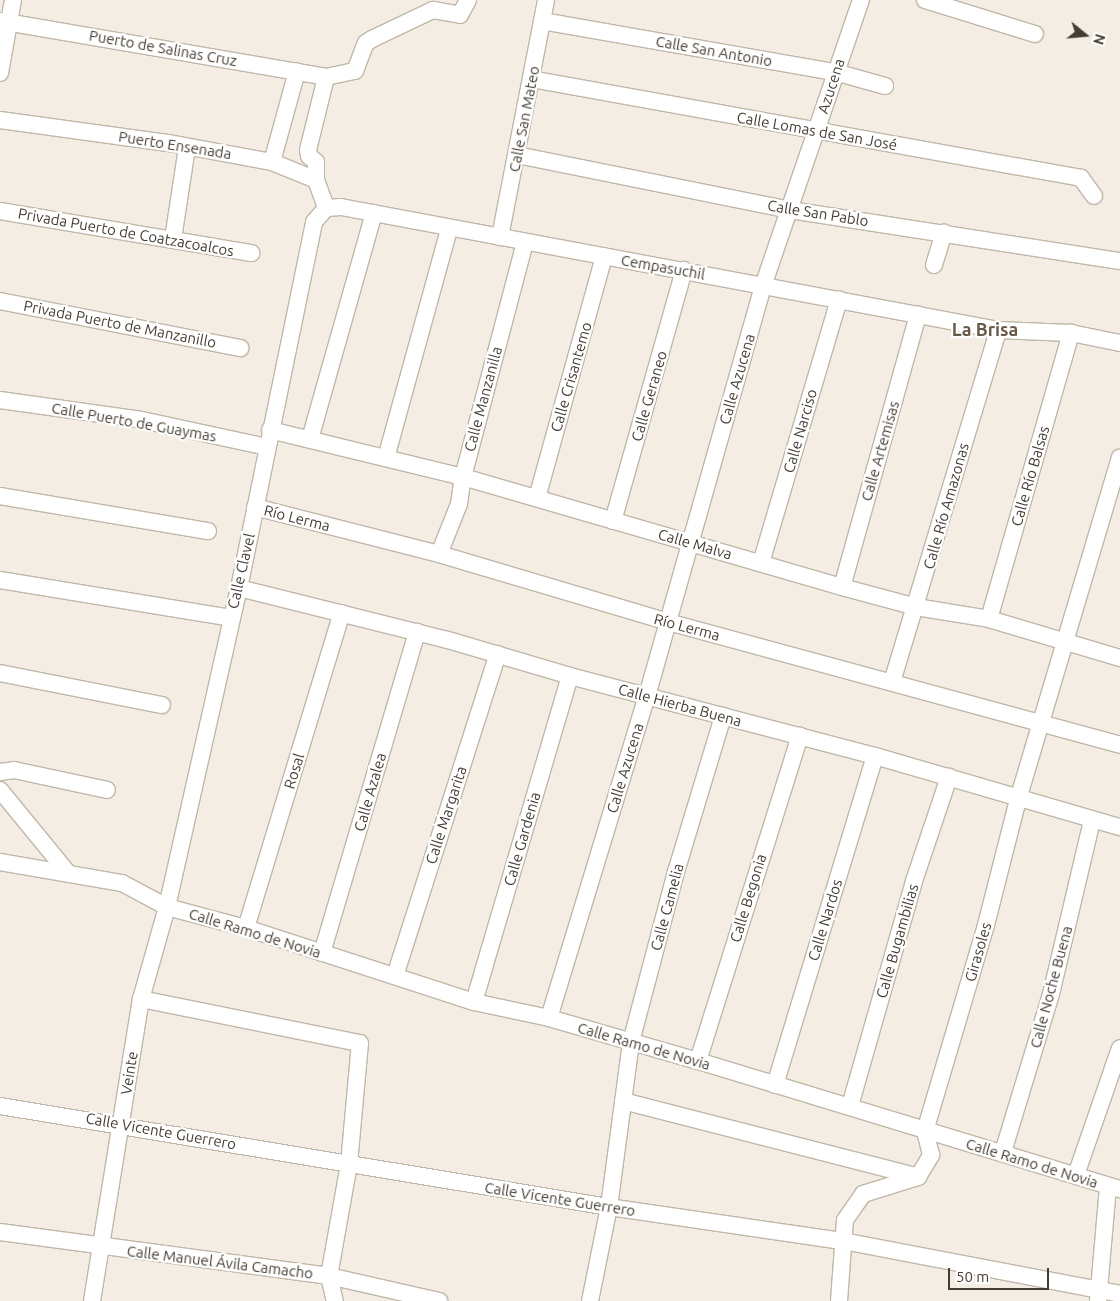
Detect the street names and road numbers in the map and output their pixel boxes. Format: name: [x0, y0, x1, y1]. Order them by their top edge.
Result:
street label: Puerto de Salinas Cruz: [88, 26, 238, 70]
street label: Calle San Antonio: [654, 32, 774, 70]
street label: Azucena: [814, 56, 848, 116]
street label: Calle San Mateo: [505, 64, 543, 174]
street label: Calle Lomas de San José: [735, 108, 899, 154]
street label: Puerto Ensenada: [117, 127, 233, 163]
street label: Calle San Pablo: [766, 196, 870, 230]
street label: Privada Puerto de Coatzacoalcos: [17, 204, 235, 260]
street label: Cempasuchil: [620, 251, 706, 283]
street label: Privada Puerto de Manzanillo: [22, 296, 218, 352]
street label: Calle Crisantemo: [547, 320, 595, 434]
street label: Calle Azucena: [715, 332, 759, 426]
street label: Calle Manzanilla: [460, 344, 506, 454]
street label: Calle Geraneo: [627, 348, 671, 444]
street label: Calle Narciso: [779, 387, 821, 475]
street label: Calle Puerto de Guaymas: [50, 399, 218, 445]
street label: Calle Artemisas: [857, 399, 903, 503]
street label: Calle Río Balsas: [1007, 424, 1053, 528]
street label: Calle Río Amazonas: [919, 441, 973, 571]
street label: Río Lerma: [262, 501, 332, 535]
street label: Calle Malva: [656, 525, 734, 563]
street label: Calle Clavel: [224, 532, 258, 610]
street label: Río Lerma: [652, 610, 722, 644]
street label: Calle Hierba Buena: [616, 680, 744, 730]
street label: Calle Azucena: [603, 721, 647, 815]
street label: Rosal: [280, 751, 308, 791]
street label: Calle Azalea: [350, 751, 390, 833]
street label: Calle Margarita: [422, 764, 470, 866]
street label: Calle Gardenia: [500, 790, 544, 888]
street label: Calle Begonia: [726, 852, 770, 944]
street label: Calle Camelia: [647, 861, 687, 953]
street label: Calle Nardos: [804, 877, 846, 963]
street label: Calle Bugambilias: [872, 882, 922, 1000]
street label: Calle Ramo de Novia: [187, 904, 323, 962]
street label: Girasoles: [961, 920, 995, 984]
street label: Calle Noche Buena: [1026, 924, 1076, 1050]
street label: Calle Ramo de Novia: [576, 1018, 712, 1074]
street label: Veinte: [117, 1050, 141, 1096]
street label: Calle Vicente Guerrero: [84, 1109, 238, 1153]
street label: Calle Ramo de Novia: [964, 1134, 1100, 1192]
street label: Calle Vicente Guerrero: [483, 1178, 637, 1220]
street label: Calle Manuel Ávila Camacho: [126, 1242, 314, 1282]

